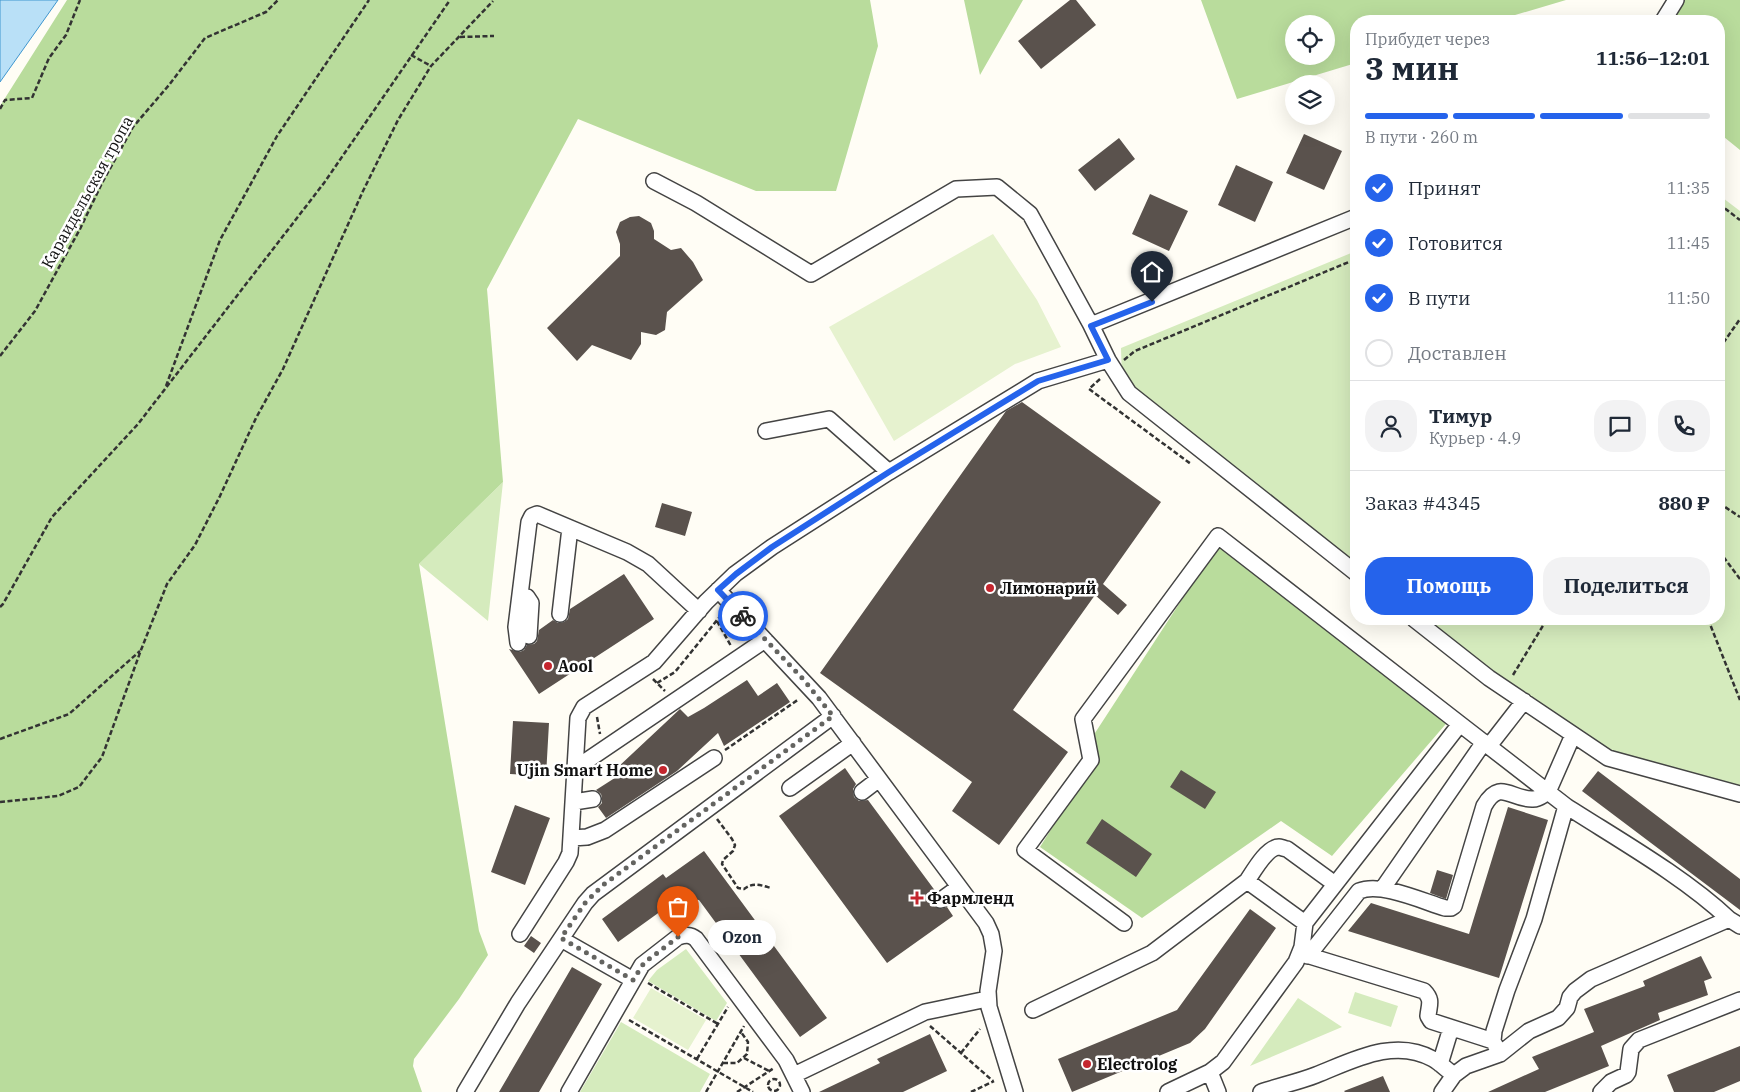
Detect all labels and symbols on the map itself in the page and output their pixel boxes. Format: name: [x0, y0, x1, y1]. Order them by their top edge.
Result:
street label: Караидельская тропа: [37, 112, 137, 272]
pin: [1131, 251, 1173, 302]
place label: Лимонарий: [1000, 578, 1096, 598]
marker: Лимонарий: [984, 582, 996, 594]
courier: [718, 591, 768, 641]
place label: Aool: [558, 656, 593, 676]
marker: Aool: [542, 660, 554, 672]
place label: Ujin Smart Home: [517, 760, 653, 780]
marker: Ujin Smart Home: [657, 764, 669, 776]
pin: [657, 886, 699, 937]
place label: Фармленд: [927, 888, 1015, 908]
marker: Фармленд: [911, 892, 923, 904]
callout: Ozon: [708, 920, 776, 954]
place label: Electrolog: [1097, 1054, 1178, 1074]
marker: Electrolog: [1081, 1058, 1093, 1070]

